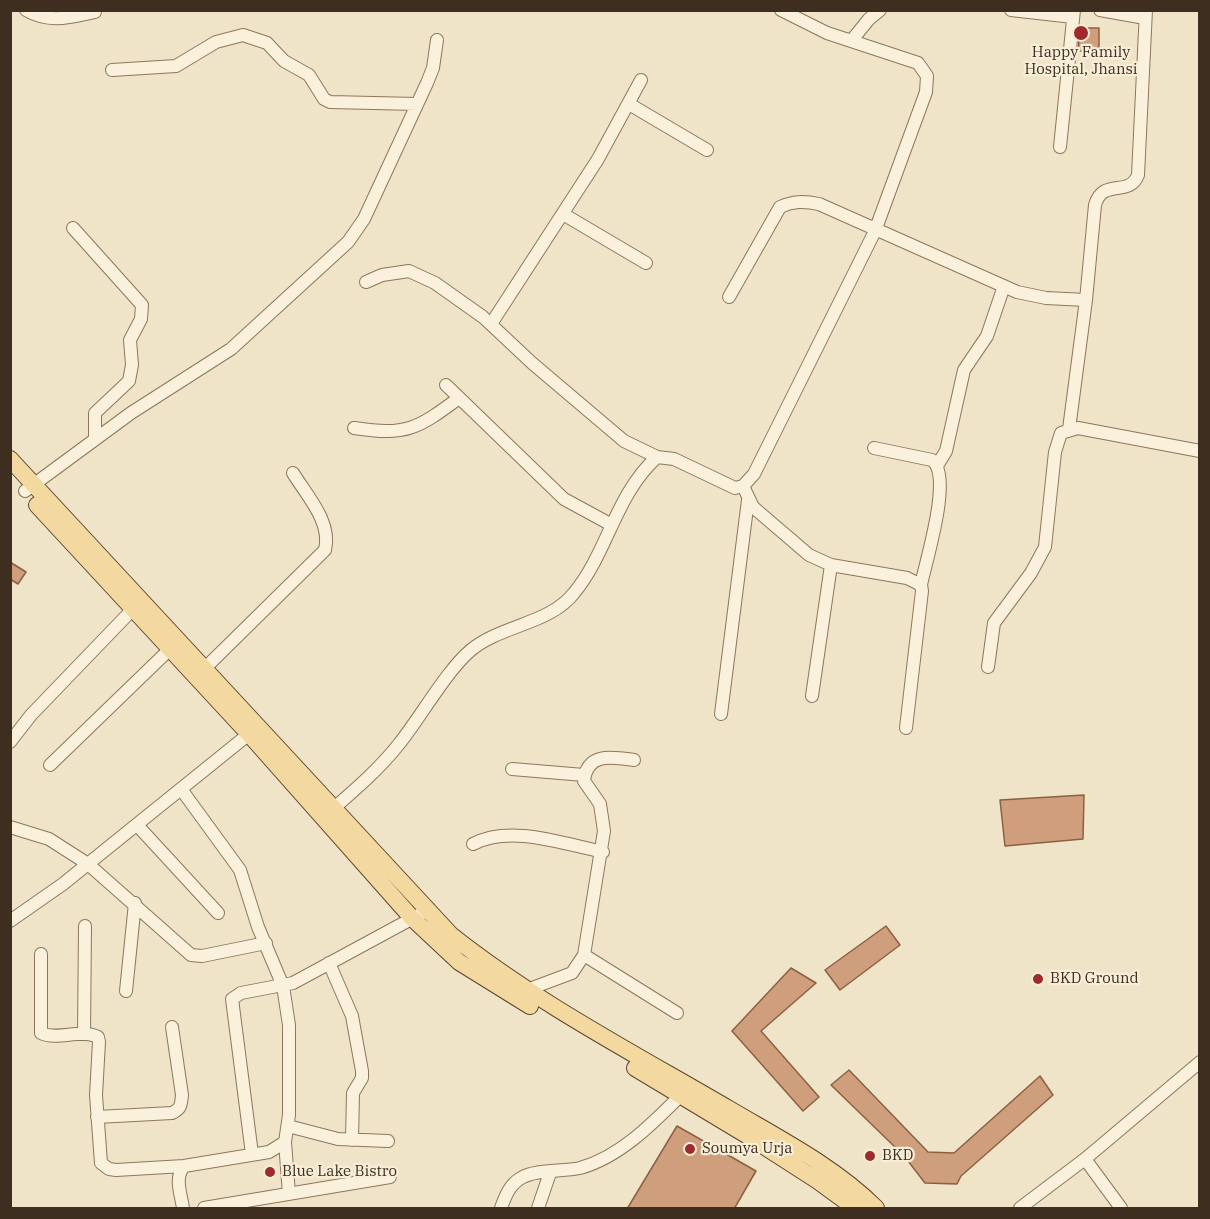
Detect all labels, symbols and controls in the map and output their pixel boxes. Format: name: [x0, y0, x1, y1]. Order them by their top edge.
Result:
marker: Happy Family Hospital, Jhansi: [1072, 24, 1090, 42]
place label: Happy Family Hospital, Jhansi: [1024, 44, 1138, 79]
place label: BKD Ground: [1050, 970, 1139, 988]
marker: BKD Ground: [1031, 972, 1045, 986]
place label: Soumya Urja: [702, 1140, 793, 1158]
marker: Soumya Urja: [683, 1142, 697, 1156]
place label: BKD: [882, 1147, 913, 1165]
marker: BKD: [863, 1149, 877, 1163]
place label: Blue Lake Bistro: [282, 1163, 397, 1181]
marker: Blue Lake Bistro: [263, 1165, 277, 1179]

